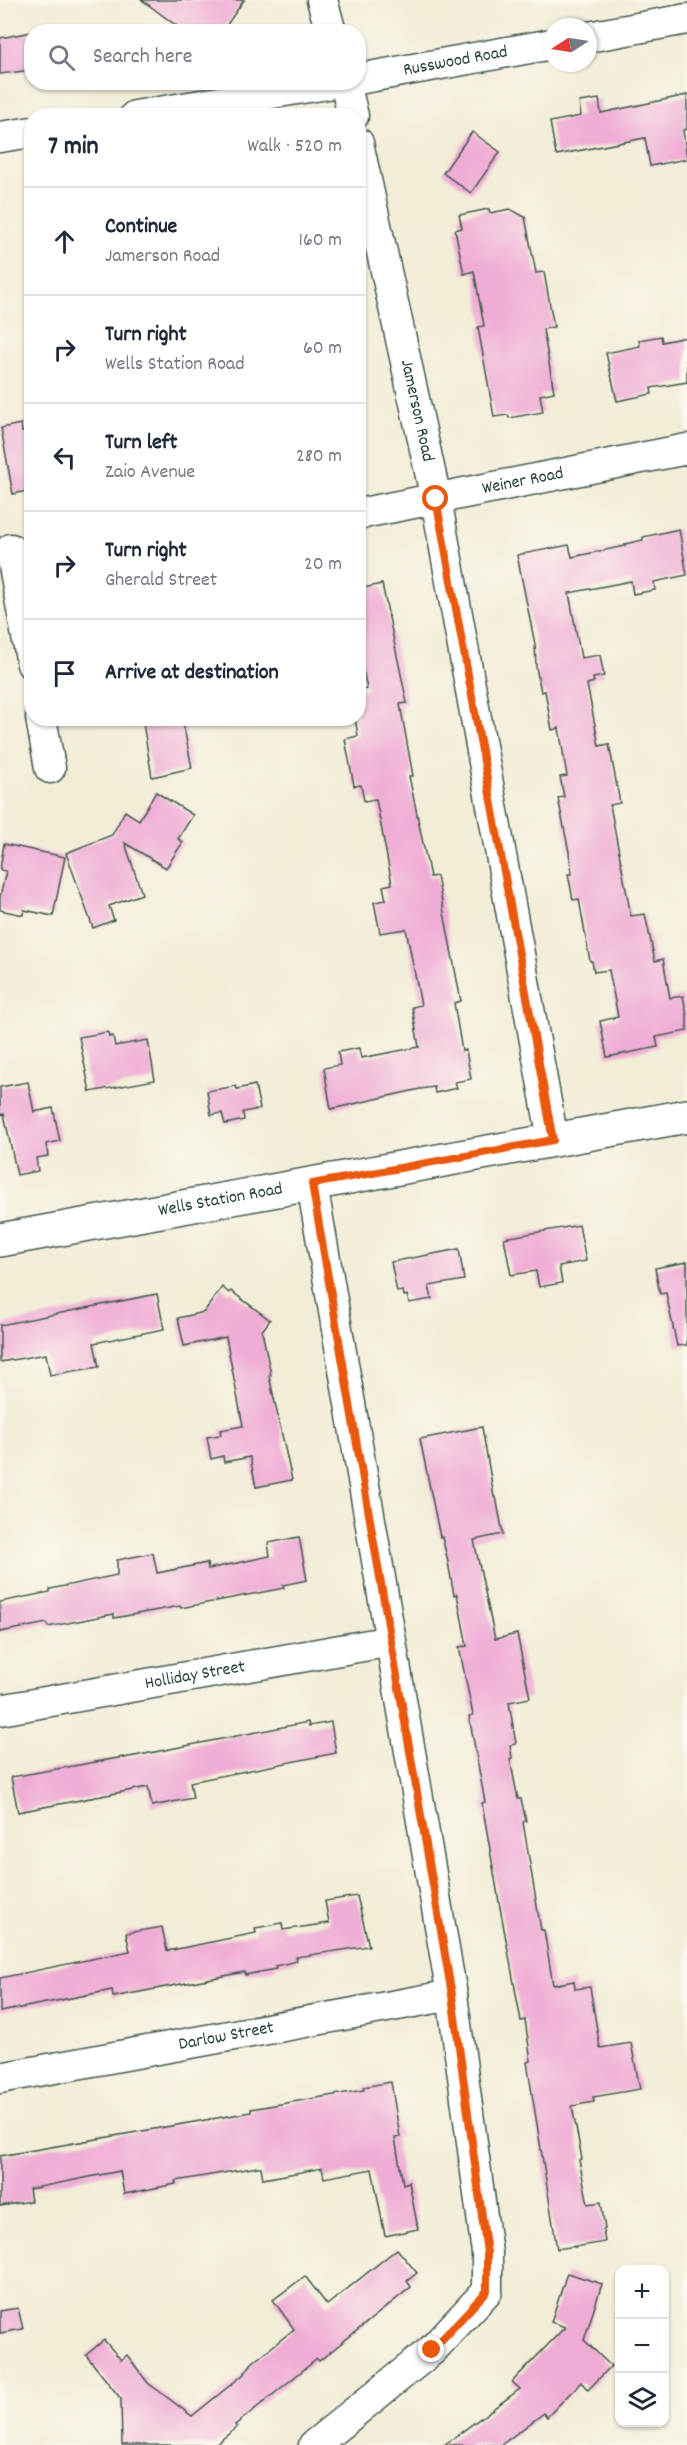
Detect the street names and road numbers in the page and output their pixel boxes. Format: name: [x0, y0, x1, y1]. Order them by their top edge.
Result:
street label: Russwood Road: [401, 40, 510, 83]
street label: Jamerson Road: [393, 357, 440, 464]
street label: Weiner Road: [480, 461, 566, 502]
street label: Wells Station Road: [156, 1177, 285, 1224]
street label: Holliday Street: [143, 1654, 247, 1697]
street label: Darlow Street: [177, 2015, 276, 2057]

